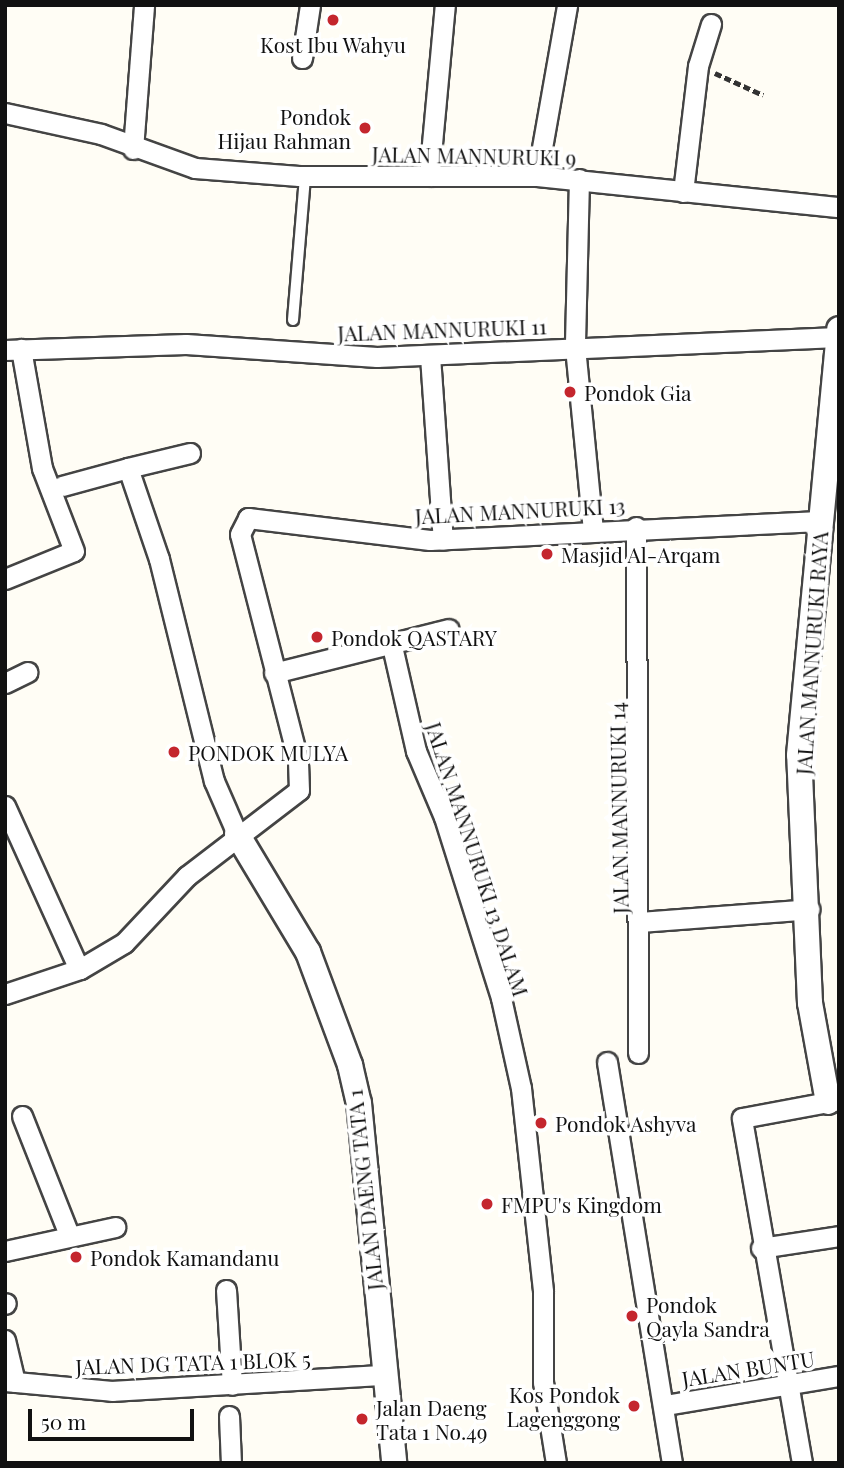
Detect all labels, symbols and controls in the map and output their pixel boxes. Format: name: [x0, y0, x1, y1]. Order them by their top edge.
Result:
marker: Kost Ibu Wahyu: [325, 12, 341, 28]
place label: Kost Ibu Wahyu: [259, 31, 407, 57]
place label: Pondok Hijau Rahman: [217, 103, 351, 153]
marker: Pondok Hijau Rahman: [357, 120, 373, 136]
street label: JALAN MANNURUKI 9: [372, 141, 576, 169]
street label: JALAN MANNURUKI 11: [337, 313, 547, 345]
place label: Pondok Gia: [584, 379, 692, 405]
marker: Pondok Gia: [562, 384, 578, 400]
street label: JALAN MANNURUKI 13: [414, 492, 626, 528]
street label: JALAN MANNURUKI RAYA: [790, 530, 832, 776]
place label: Masjid Al-Arqam: [561, 541, 721, 567]
marker: Masjid Al-Arqam: [539, 546, 555, 562]
place label: Pondok QASTARY: [331, 624, 497, 650]
marker: Pondok QASTARY: [309, 629, 325, 645]
street label: JALAN MANNURUKI 14: [604, 702, 632, 914]
street label: JALAN MANNURUKI 13 DALAM: [422, 719, 534, 999]
place label: PONDOK MULYA: [188, 739, 348, 765]
marker: PONDOK MULYA: [166, 744, 182, 760]
street label: JALAN DAENG TATA 1: [341, 1088, 387, 1292]
place label: Pondok Ashyva: [555, 1110, 697, 1136]
marker: Pondok Ashyva: [533, 1115, 549, 1131]
place label: FMPU's Kingdom: [501, 1191, 662, 1217]
marker: FMPU's Kingdom: [479, 1196, 495, 1212]
place label: Pondok Kamandanu: [90, 1244, 280, 1270]
marker: Pondok Kamandanu: [68, 1249, 84, 1265]
place label: Pondok Qayla Sandra: [646, 1291, 770, 1341]
marker: Pondok Qayla Sandra: [624, 1308, 640, 1324]
street label: JALAN DG TATA 1 BLOK 5: [75, 1345, 311, 1379]
street label: JALAN BUNTU: [680, 1345, 816, 1391]
place label: Kos Pondok Lagenggong: [506, 1381, 620, 1431]
scale bar: [32, 1394, 198, 1438]
place label: Jalan Daeng Tata 1 No.49: [376, 1394, 488, 1444]
marker: Kos Pondok Lagenggong: [626, 1398, 642, 1414]
text: 50 m: [41, 1407, 86, 1435]
marker: Jalan Daeng Tata 1 No.49: [354, 1411, 370, 1427]

